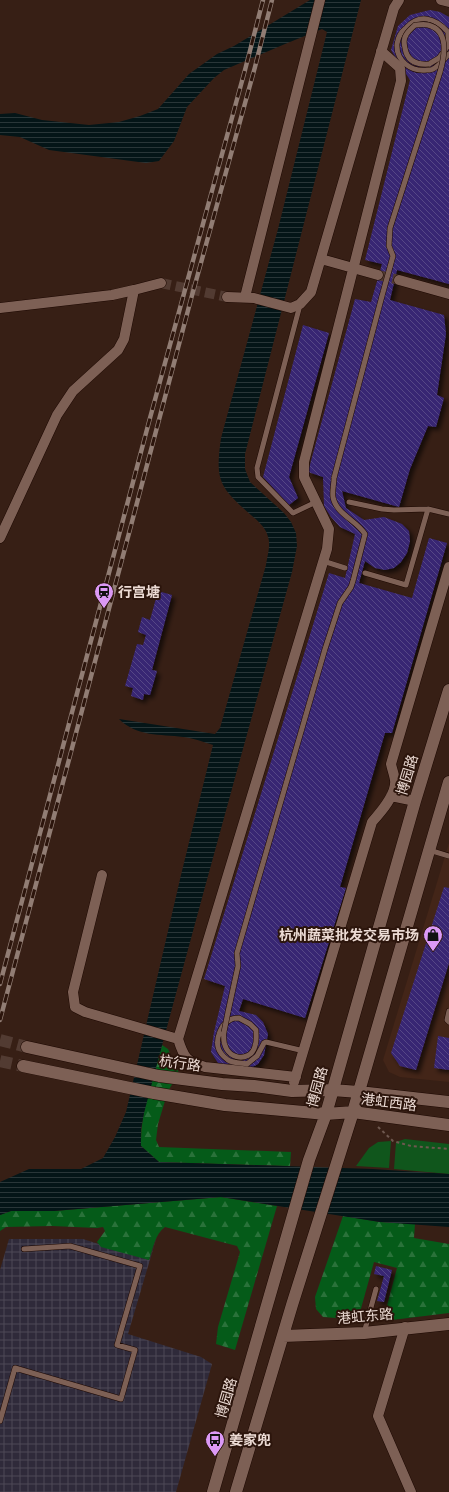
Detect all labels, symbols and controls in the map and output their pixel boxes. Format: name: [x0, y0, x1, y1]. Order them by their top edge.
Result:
station icon: 行宫塘: [93, 581, 115, 609]
place label: 行宫塘: [118, 582, 160, 601]
street label: 博园路: [391, 752, 422, 798]
shop icon: 杭州蔬菜批发交易市场: [422, 924, 444, 952]
place label: 杭州蔬菜批发交易市场: [279, 925, 419, 944]
street label: 杭行路: [158, 1050, 202, 1075]
street label: 博园路: [302, 1064, 331, 1110]
street label: 港虹西路: [360, 1089, 418, 1114]
street label: 港虹东路: [336, 1304, 394, 1327]
street label: 博园路: [211, 1375, 240, 1421]
bus stop icon: 姜家兜: [204, 1429, 226, 1457]
place label: 姜家兜: [229, 1430, 271, 1449]

